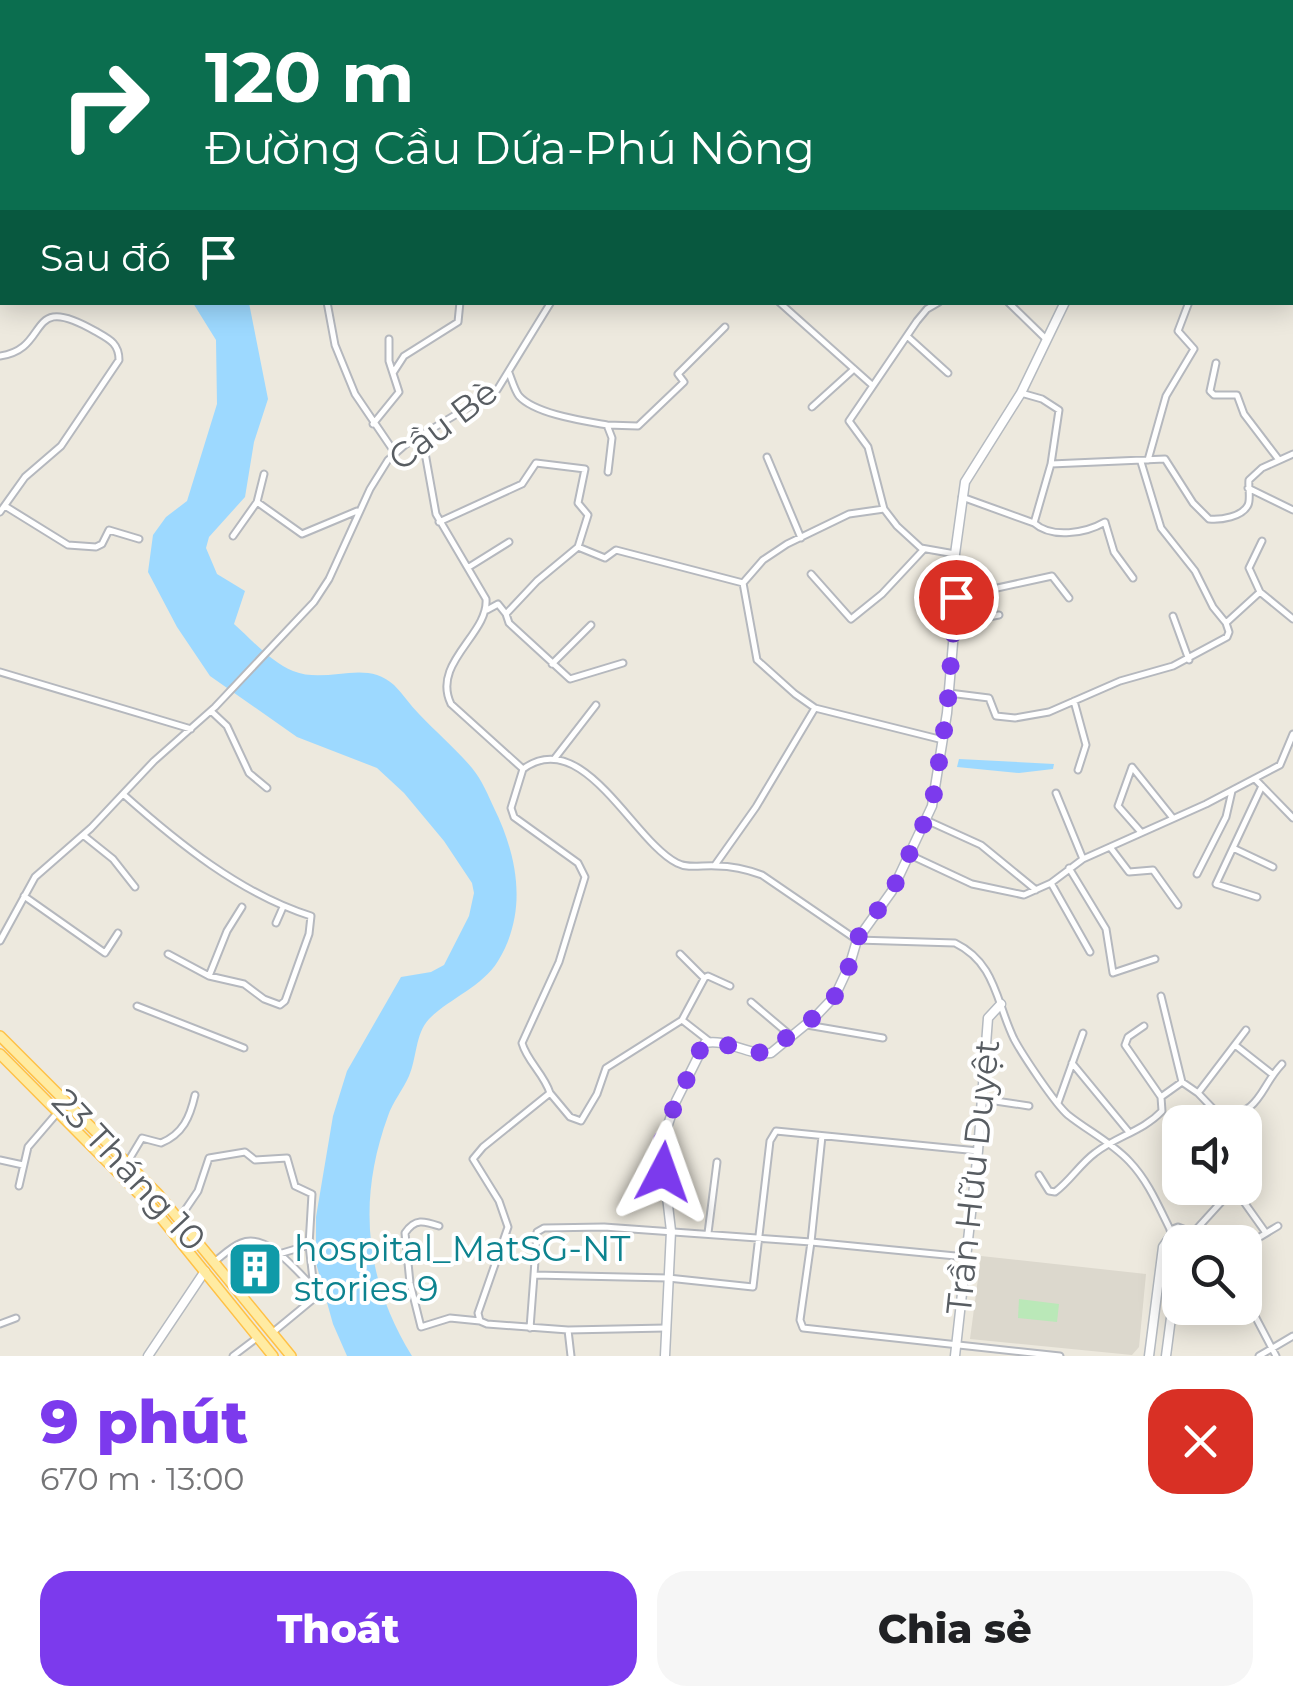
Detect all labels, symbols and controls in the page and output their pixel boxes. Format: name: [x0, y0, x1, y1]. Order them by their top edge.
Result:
text: 120 m: [205, 34, 415, 120]
icon: right: [40, 40, 170, 170]
text: Đường Cầu Dứa-Phú Nông: [205, 120, 815, 175]
icon: arrive: [191, 230, 246, 285]
text: Sau đó: [40, 234, 171, 281]
street label: Cầu Bè: [380, 370, 506, 480]
pin: [914, 555, 999, 640]
icon: arrive: [929, 570, 984, 625]
street label: Trần Hữu Duyệt: [937, 1037, 1008, 1317]
street label: 23 Tháng 10: [43, 1080, 215, 1260]
map controls: [1162, 1105, 1262, 1325]
button: sound: [1162, 1105, 1262, 1205]
position arrow: [611, 1120, 715, 1224]
button: search: [1162, 1225, 1262, 1325]
place label: hospital_MatSG-NT stories 9: [294, 1227, 630, 1310]
building icon: hospital_MatSG-NT stories 9: [225, 1239, 285, 1299]
text: 9 phút: [40, 1385, 248, 1458]
button: close: [1148, 1389, 1253, 1494]
text: 670 m · 13:00: [40, 1459, 245, 1498]
button: Thoát: [40, 1571, 637, 1686]
button: Chia sẻ: [657, 1571, 1253, 1686]

